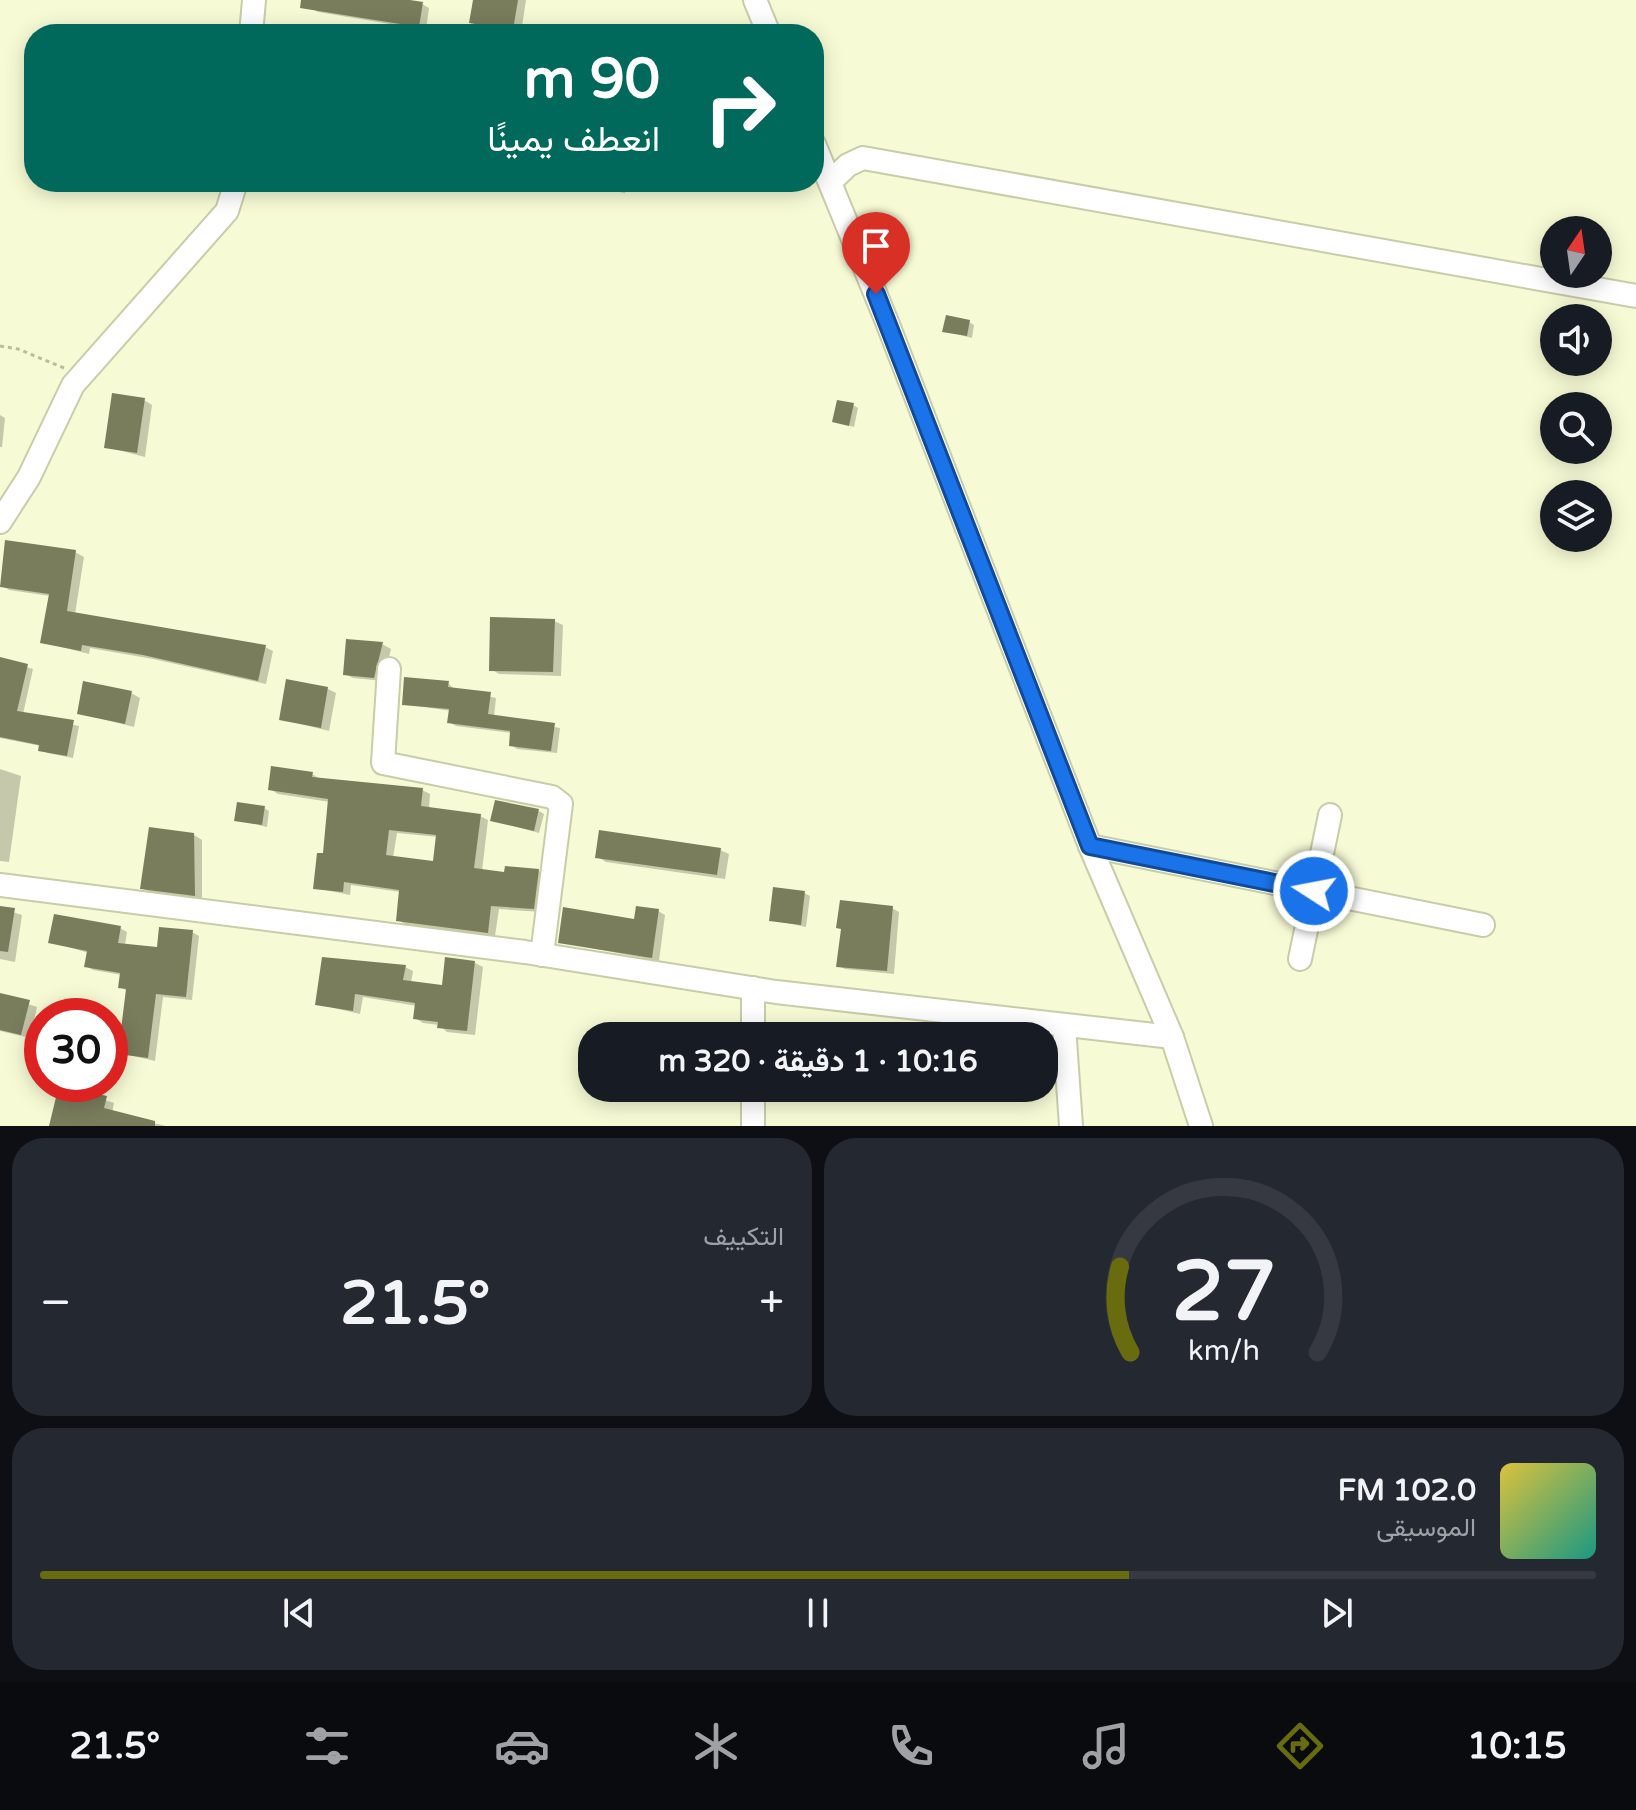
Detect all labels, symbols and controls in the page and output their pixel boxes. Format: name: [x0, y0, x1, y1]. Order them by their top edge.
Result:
text: 90 m: [524, 46, 660, 113]
icon: right: [688, 56, 792, 160]
text: انعطف يمينًا: [487, 118, 660, 161]
pin: [842, 212, 910, 294]
north arrow: [1540, 216, 1612, 288]
map controls: [1540, 216, 1612, 552]
icon: arrive: [854, 224, 898, 268]
button: sound: [1540, 304, 1612, 376]
button: search: [1540, 392, 1612, 464]
button: layers: [1540, 480, 1612, 552]
position arrow: [1272, 849, 1356, 933]
speed limit sign: 30: [24, 998, 128, 1102]
text: 10:16 · 1 دقيقة · 320 m: [658, 1043, 978, 1080]
text: التكييف: [703, 1221, 784, 1252]
text: 27: [1172, 1243, 1276, 1343]
text: 21.5°: [340, 1268, 490, 1340]
text: −: [40, 1277, 71, 1330]
text: +: [759, 1277, 784, 1330]
text: km/h: [1188, 1334, 1260, 1368]
text: 102.0 FM: [1338, 1472, 1476, 1509]
text: الموسيقى: [1376, 1512, 1476, 1543]
icon: previous: [277, 1591, 321, 1635]
icon: pause: [796, 1591, 840, 1635]
icon: next: [1315, 1591, 1359, 1635]
icon: filters: [299, 1718, 355, 1774]
icon: car: [494, 1718, 550, 1774]
icon: climate: [688, 1718, 744, 1774]
icon: phone: [883, 1718, 939, 1774]
icon: music: [1078, 1718, 1134, 1774]
icon: directions: [1272, 1718, 1328, 1774]
text: 21.5°: [69, 1725, 160, 1768]
text: 10:15: [1467, 1725, 1567, 1768]

